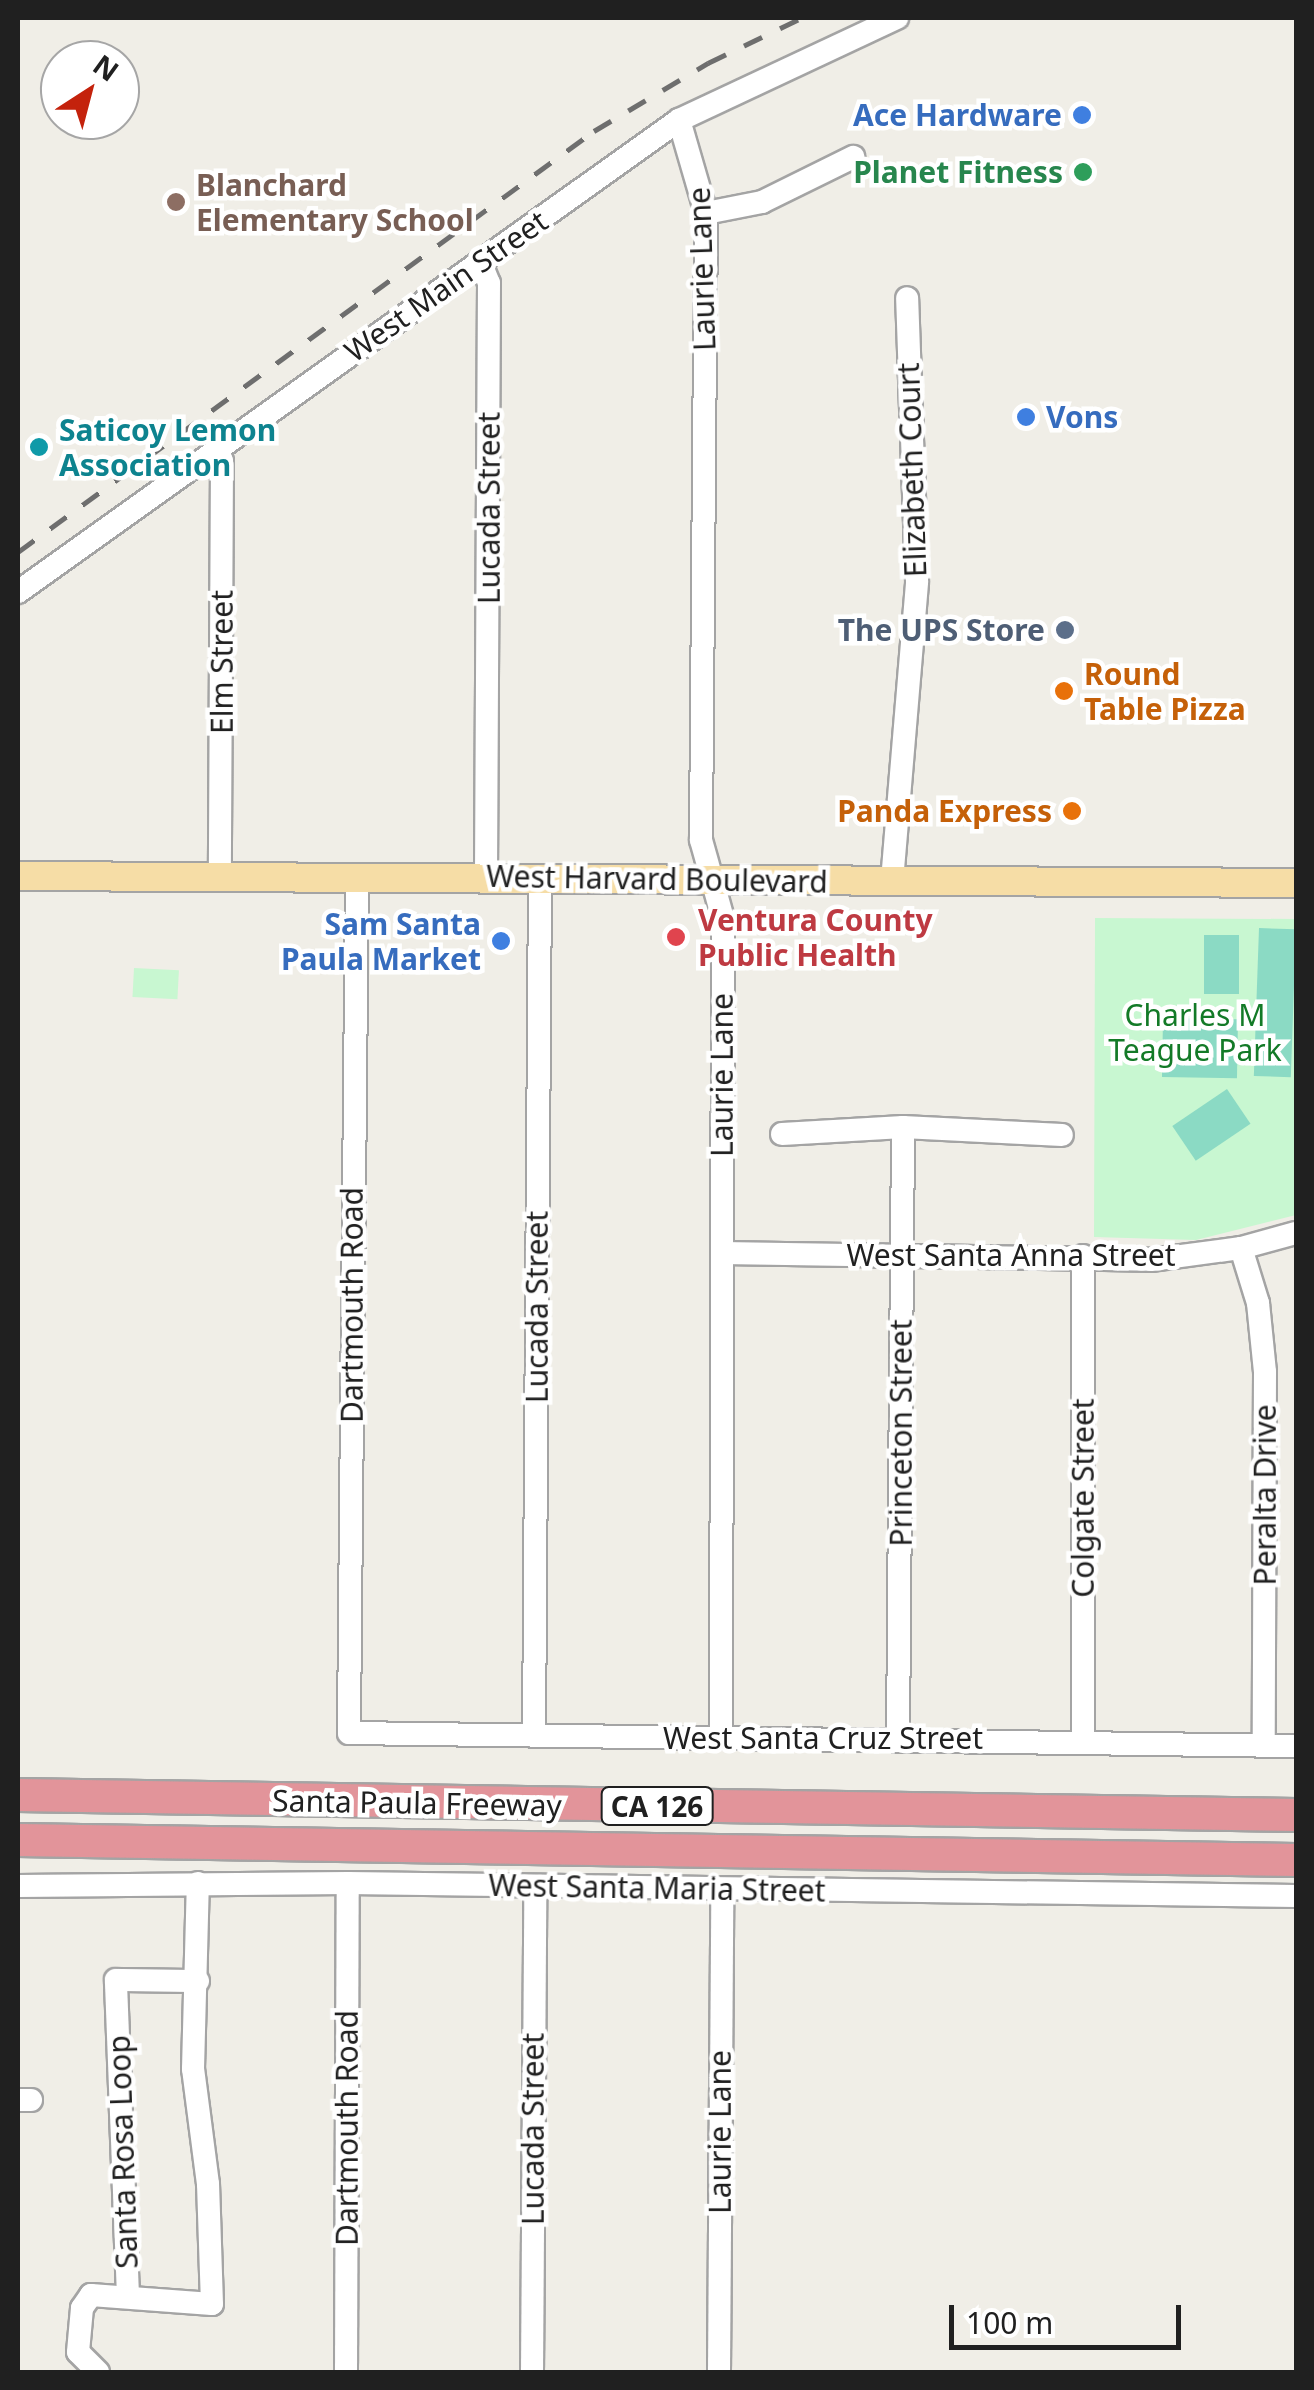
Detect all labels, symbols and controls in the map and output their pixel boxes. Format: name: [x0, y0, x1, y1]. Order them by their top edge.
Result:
north arrow: [40, 40, 140, 140]
text: N: [86, 45, 127, 89]
place label: Ace Hardware: [853, 97, 1062, 133]
marker: Ace Hardware: [1071, 104, 1093, 126]
place label: Planet Fitness: [853, 154, 1063, 190]
marker: Planet Fitness: [1072, 161, 1094, 183]
place label: Blanchard Elementary School: [196, 167, 474, 238]
street label: Laurie Lane: [681, 186, 723, 352]
marker: Blanchard Elementary School: [165, 191, 187, 213]
street label: West Main Street: [338, 203, 554, 369]
street label: Elizabeth Court: [890, 362, 934, 578]
place label: Vons: [1046, 399, 1118, 435]
marker: Vons: [1015, 406, 1037, 428]
place label: Saticoy Lemon Association: [59, 412, 276, 482]
street label: Lucada Street: [471, 412, 507, 604]
marker: Saticoy Lemon Association: [28, 436, 50, 458]
street label: Elm Street: [204, 590, 240, 734]
place label: The UPS Store: [838, 612, 1045, 648]
marker: The UPS Store: [1054, 619, 1076, 641]
place label: Round Table Pizza: [1084, 656, 1246, 726]
marker: Round Table Pizza: [1053, 680, 1075, 702]
place label: Panda Express: [837, 793, 1052, 829]
marker: Panda Express: [1061, 800, 1083, 822]
street label: West Harvard Boulevard: [486, 858, 828, 900]
place label: Ventura County Public Health: [698, 902, 933, 972]
place label: Sam Santa Paula Market: [281, 906, 481, 976]
marker: Ventura County Public Health: [663, 924, 689, 950]
marker: Sam Santa Paula Market: [490, 930, 512, 952]
street label: Laurie Lane: [704, 993, 740, 1157]
park label: Charles M Teague Park: [1108, 997, 1282, 1068]
street label: Dartmouth Road: [334, 1187, 370, 1423]
street label: Lucada Street: [519, 1211, 555, 1403]
street label: West Santa Anna Street: [846, 1237, 1176, 1273]
street label: Princeton Street: [883, 1319, 919, 1547]
street label: Colgate Street: [1065, 1398, 1101, 1598]
street label: Peralta Drive: [1247, 1404, 1283, 1586]
street label: West Santa Cruz Street: [663, 1720, 983, 1756]
street label: Santa Paula Freeway: [272, 1782, 562, 1824]
road number: CA 126: [600, 1783, 714, 1829]
street label: West Santa Maria Street: [488, 1867, 826, 1909]
street label: Dartmouth Road: [329, 2010, 365, 2246]
street label: Lucada Street: [515, 2033, 551, 2225]
street label: Santa Rosa Loop: [101, 2035, 145, 2269]
street label: Laurie Lane: [702, 2050, 738, 2214]
scale bar: [954, 2285, 1186, 2347]
text: 100 m: [966, 2302, 1053, 2343]

